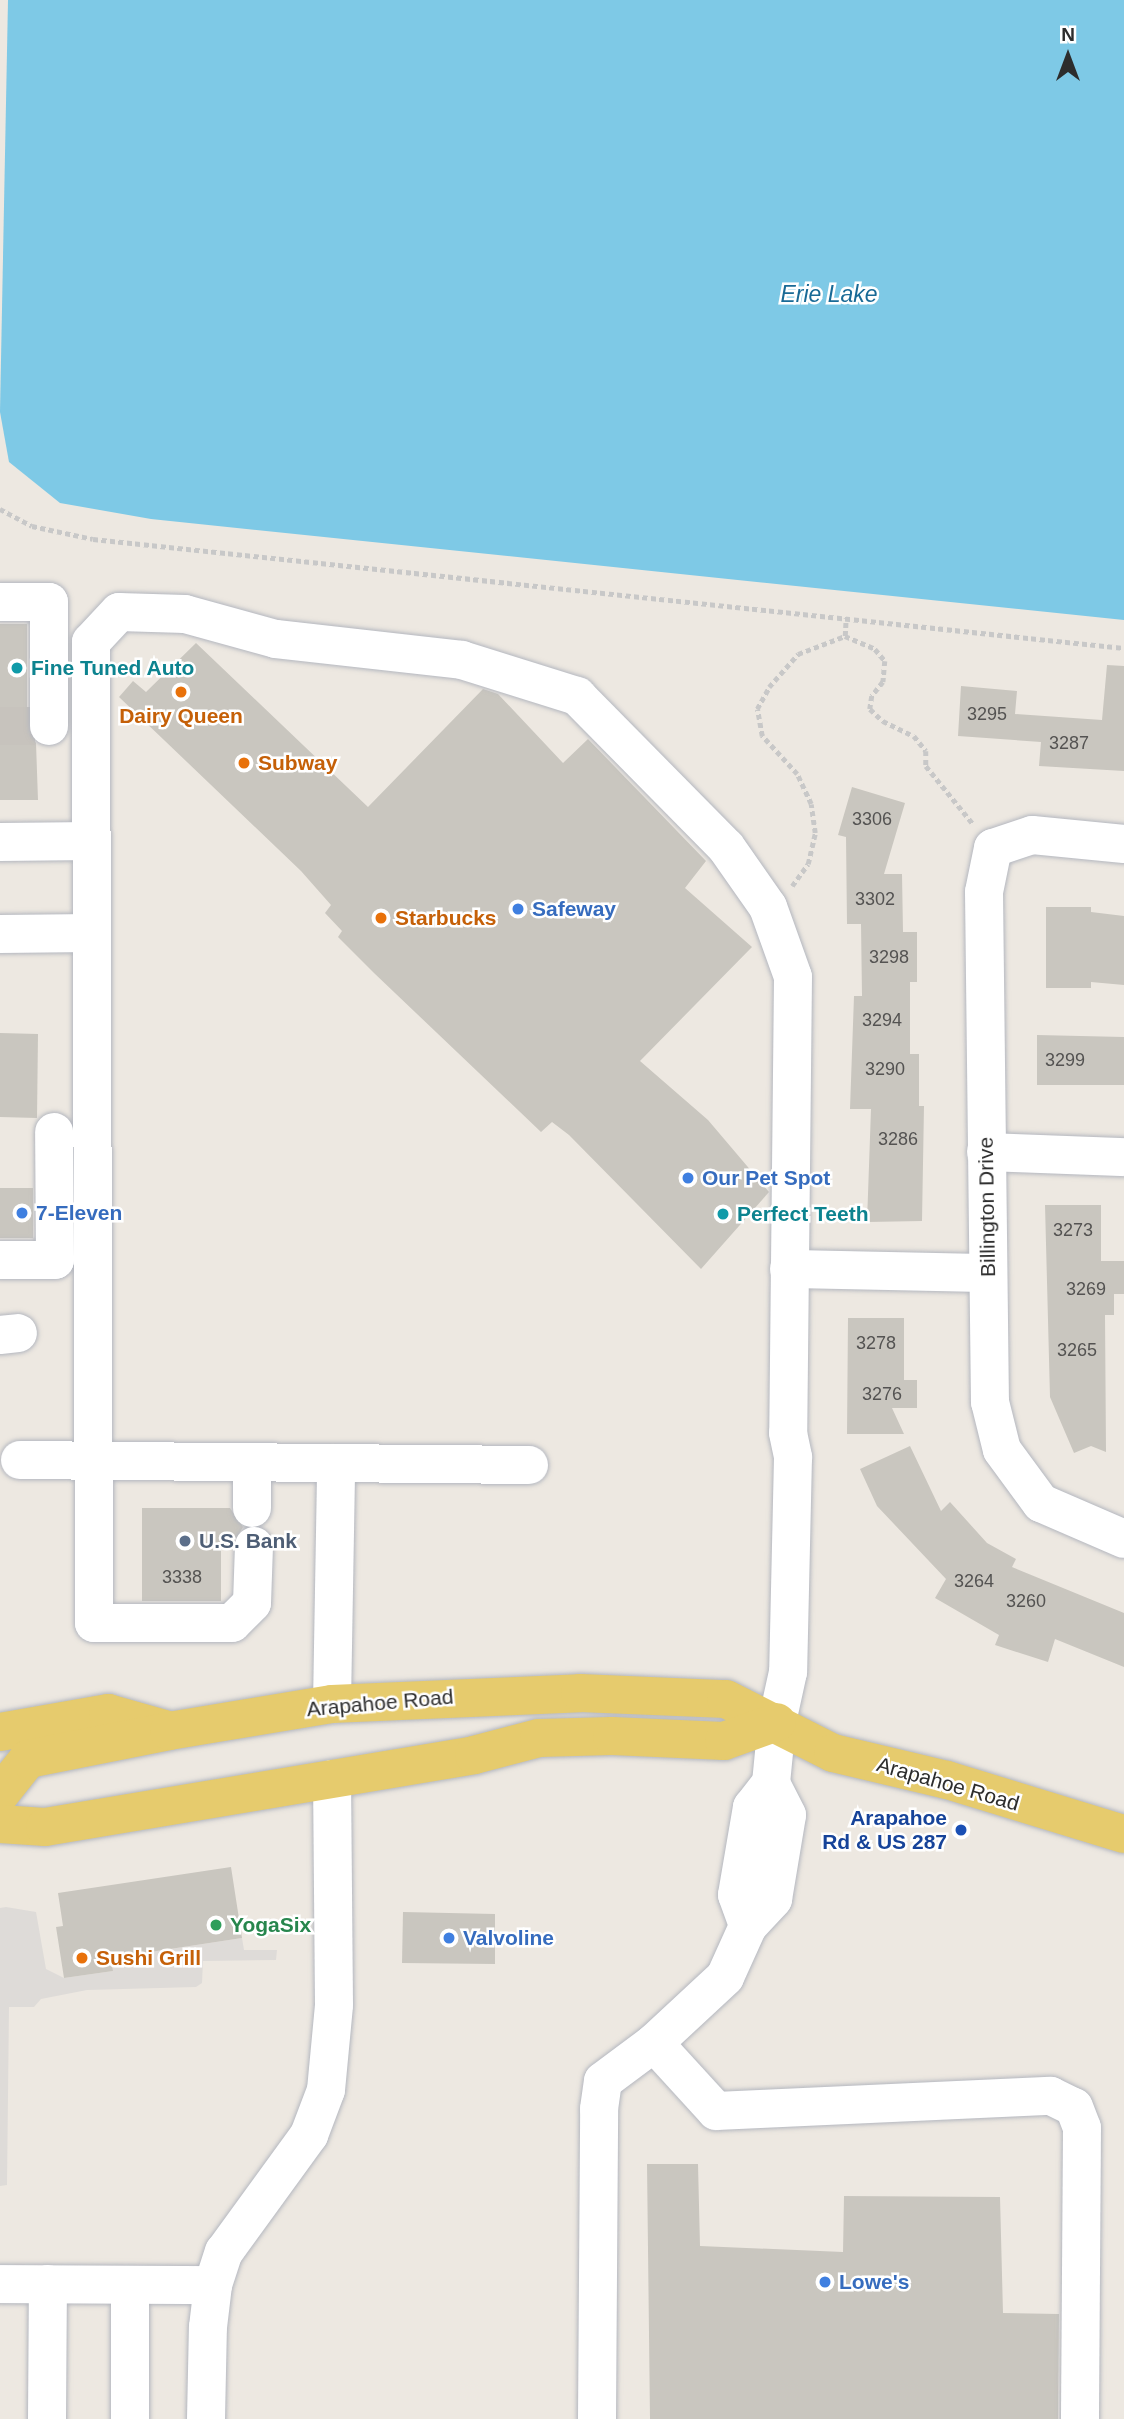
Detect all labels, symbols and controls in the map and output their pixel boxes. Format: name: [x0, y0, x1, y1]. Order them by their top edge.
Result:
north arrow: [1033, 21, 1103, 91]
text: N: [1061, 24, 1075, 45]
water label: Erie Lake: [780, 280, 878, 308]
place label: Fine Tuned Auto: [31, 655, 195, 681]
marker: Fine Tuned Auto: [9, 660, 25, 676]
marker: Dairy Queen: [173, 684, 189, 700]
place label: Dairy Queen: [119, 703, 243, 729]
house number: 3295: [967, 703, 1007, 725]
house number: 3287: [1049, 732, 1089, 754]
place label: Subway: [258, 750, 337, 776]
marker: Subway: [236, 755, 252, 771]
house number: 3306: [852, 808, 892, 830]
house number: 3302: [855, 888, 895, 910]
place label: Safeway: [532, 896, 616, 922]
marker: Safeway: [510, 901, 526, 917]
place label: Starbucks: [395, 905, 497, 931]
marker: Starbucks: [373, 910, 389, 926]
house number: 3298: [869, 946, 909, 968]
house number: 3294: [862, 1009, 902, 1031]
house number: 3299: [1045, 1049, 1085, 1071]
house number: 3290: [865, 1058, 905, 1080]
house number: 3286: [878, 1128, 918, 1150]
street label: Billington Drive: [973, 1137, 1001, 1277]
place label: Our Pet Spot: [702, 1165, 830, 1191]
marker: Our Pet Spot: [680, 1170, 696, 1186]
place label: 7-Eleven: [36, 1200, 122, 1226]
place label: Perfect Teeth: [737, 1201, 868, 1227]
marker: 7-Eleven: [14, 1205, 30, 1221]
marker: Perfect Teeth: [715, 1206, 731, 1222]
house number: 3273: [1053, 1219, 1093, 1241]
house number: 3269: [1066, 1278, 1106, 1300]
house number: 3278: [856, 1332, 896, 1354]
house number: 3265: [1057, 1339, 1097, 1361]
house number: 3276: [862, 1383, 902, 1405]
place label: U.S. Bank: [199, 1528, 297, 1554]
marker: U.S. Bank: [177, 1533, 193, 1549]
house number: 3338: [162, 1566, 202, 1588]
house number: 3264: [954, 1570, 994, 1592]
house number: 3260: [1006, 1590, 1046, 1612]
street label: Arapahoe Road: [306, 1684, 454, 1722]
street label: Arapahoe Road: [874, 1752, 1022, 1816]
place label: Arapahoe Rd & US 287: [822, 1805, 947, 1855]
marker: Arapahoe Rd & US 287: [953, 1822, 969, 1838]
place label: YogaSix: [230, 1912, 311, 1938]
marker: YogaSix: [208, 1917, 224, 1933]
place label: Valvoline: [463, 1925, 554, 1951]
marker: Valvoline: [441, 1930, 457, 1946]
place label: Sushi Grill: [96, 1945, 201, 1971]
marker: Sushi Grill: [74, 1950, 90, 1966]
place label: Lowe's: [839, 2269, 909, 2295]
marker: Lowe's: [817, 2274, 833, 2290]

